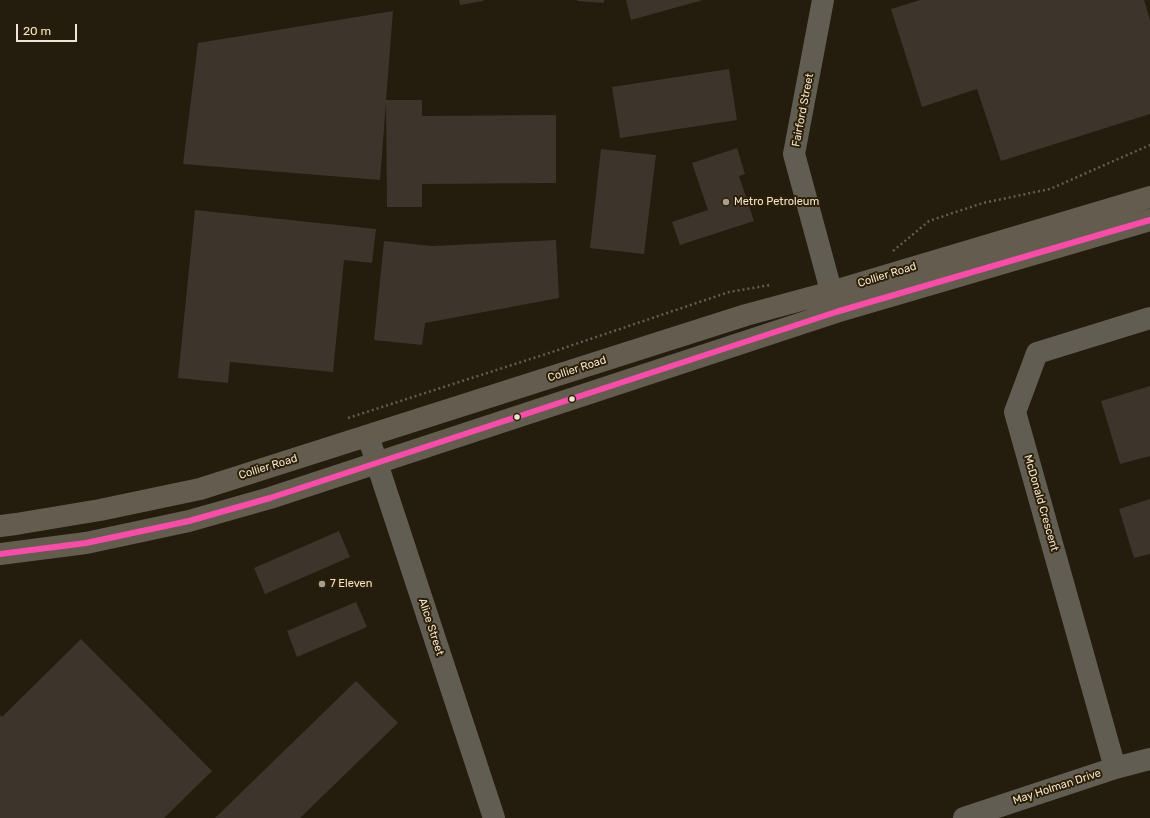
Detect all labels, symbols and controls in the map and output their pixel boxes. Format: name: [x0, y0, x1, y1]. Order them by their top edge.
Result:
scale bar: [18, 16, 79, 42]
text: 20 m: [23, 24, 51, 38]
street label: Fairford Street: [789, 72, 817, 148]
place label: Metro Petroleum: [734, 195, 819, 209]
marker: Metro Petroleum: [721, 197, 731, 207]
street label: Collier Road: [856, 260, 918, 290]
street label: Collier Road: [546, 353, 608, 385]
unlabelled marker: [567, 394, 577, 404]
unlabelled marker: [512, 412, 522, 422]
street label: Collier Road: [237, 452, 299, 482]
street label: McDonald Crescent: [1021, 453, 1061, 553]
place label: 7 Eleven: [330, 577, 372, 591]
marker: 7 Eleven: [317, 579, 327, 589]
street label: Alice Street: [416, 597, 446, 657]
street label: May Holman Drive: [1011, 767, 1103, 807]

